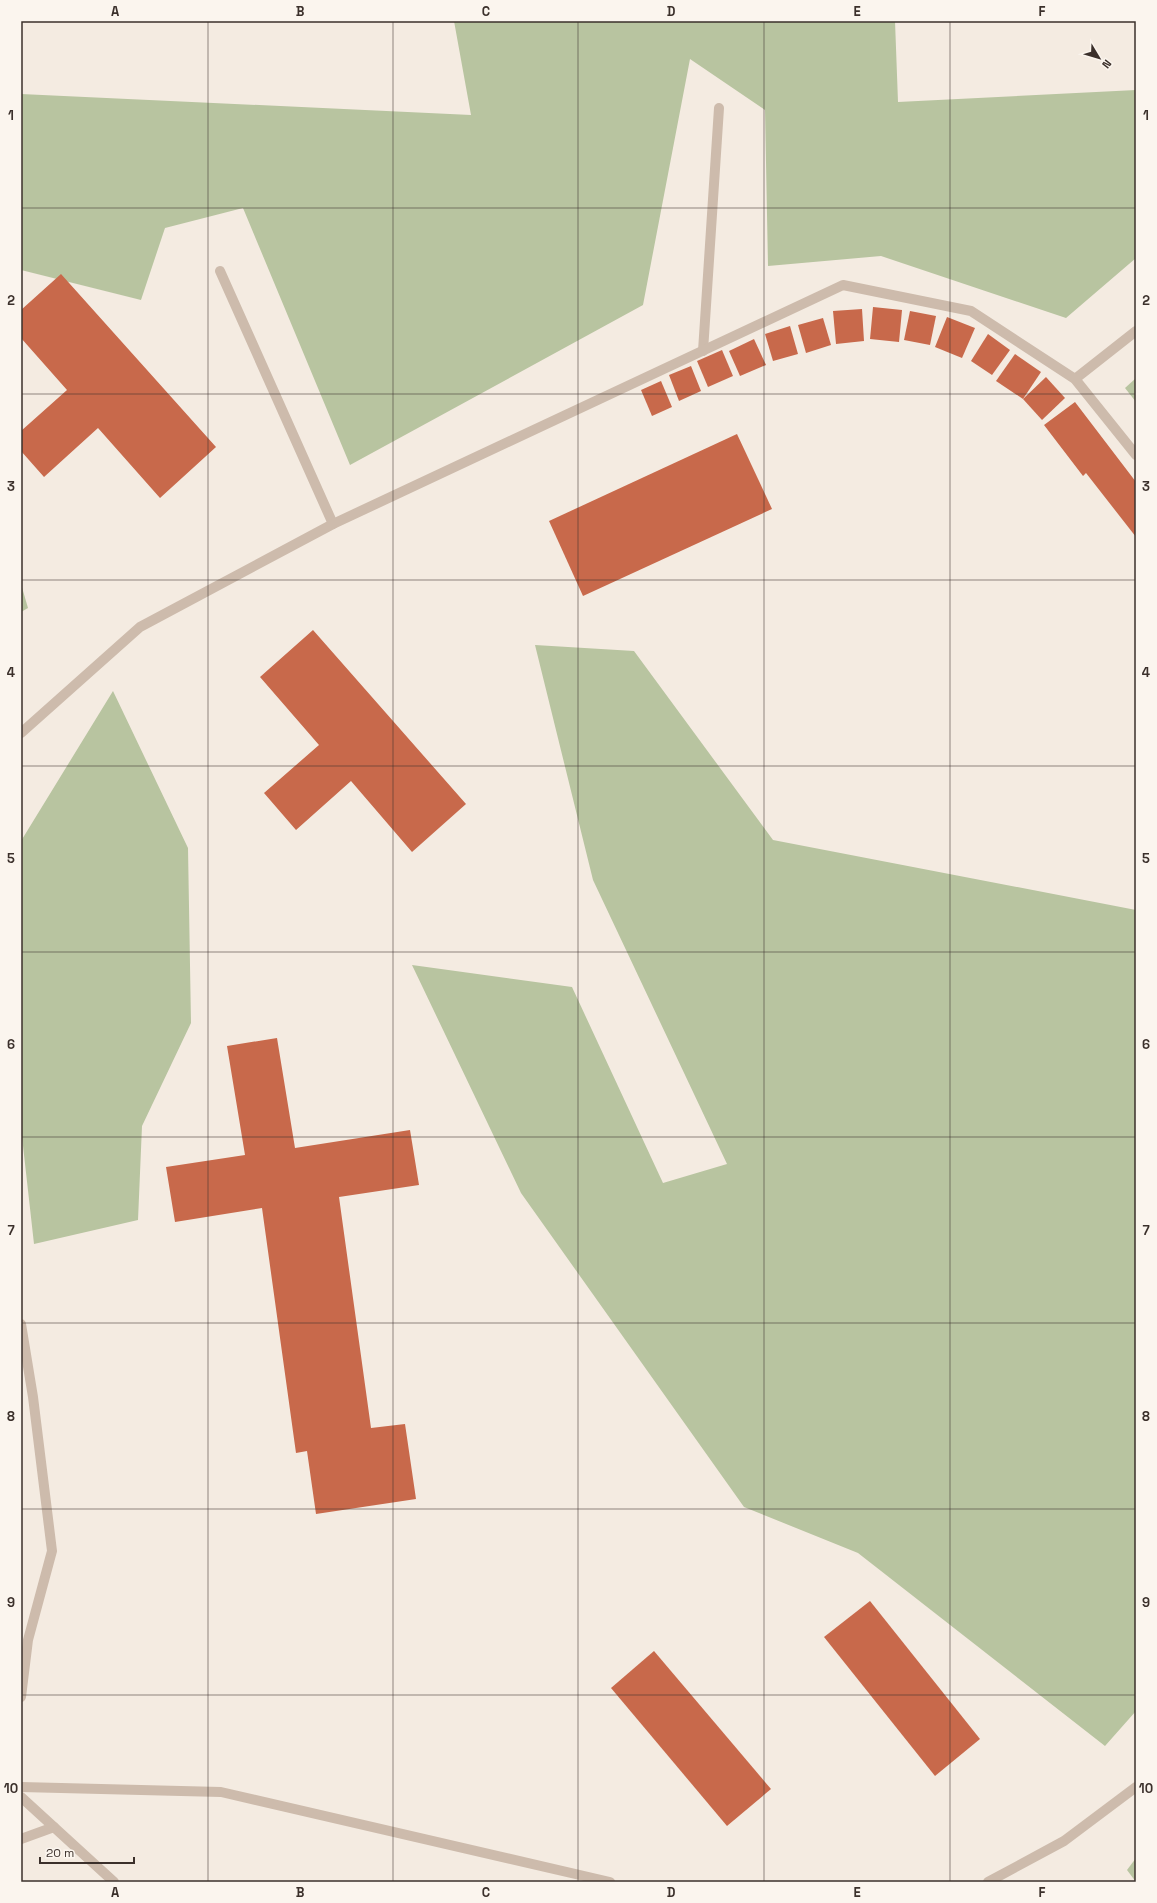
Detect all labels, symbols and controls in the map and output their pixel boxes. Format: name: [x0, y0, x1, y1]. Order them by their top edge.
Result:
text: A: [111, 3, 120, 20]
text: B: [296, 3, 305, 20]
text: C: [482, 3, 490, 20]
text: D: [667, 3, 676, 20]
text: E: [853, 3, 861, 20]
text: F: [1039, 3, 1046, 20]
north arrow: [1079, 38, 1119, 78]
text: N: [1099, 57, 1115, 71]
text: 1: [8, 107, 14, 124]
text: 1: [1143, 107, 1149, 124]
text: 2: [7, 292, 15, 309]
text: 2: [1142, 292, 1150, 309]
text: 3: [7, 478, 15, 495]
text: 3: [1142, 478, 1150, 495]
text: 4: [7, 664, 15, 681]
text: 4: [1142, 664, 1150, 681]
text: 5: [7, 850, 15, 867]
text: 5: [1142, 850, 1150, 867]
text: 6: [7, 1036, 15, 1053]
text: 6: [1142, 1036, 1150, 1053]
text: 7: [7, 1222, 15, 1239]
text: 7: [1142, 1222, 1150, 1239]
text: 8: [7, 1408, 15, 1425]
text: 8: [1142, 1408, 1150, 1425]
text: 9: [7, 1594, 15, 1611]
text: 9: [1142, 1594, 1150, 1611]
text: 10: [4, 1780, 18, 1797]
text: 10: [1139, 1780, 1153, 1797]
scale bar: [40, 1839, 134, 1865]
text: 20 m: [46, 1845, 74, 1861]
text: A: [111, 1884, 120, 1901]
text: B: [296, 1884, 305, 1901]
text: C: [482, 1884, 490, 1901]
text: D: [667, 1884, 676, 1901]
text: E: [853, 1884, 861, 1901]
text: F: [1039, 1884, 1046, 1901]

